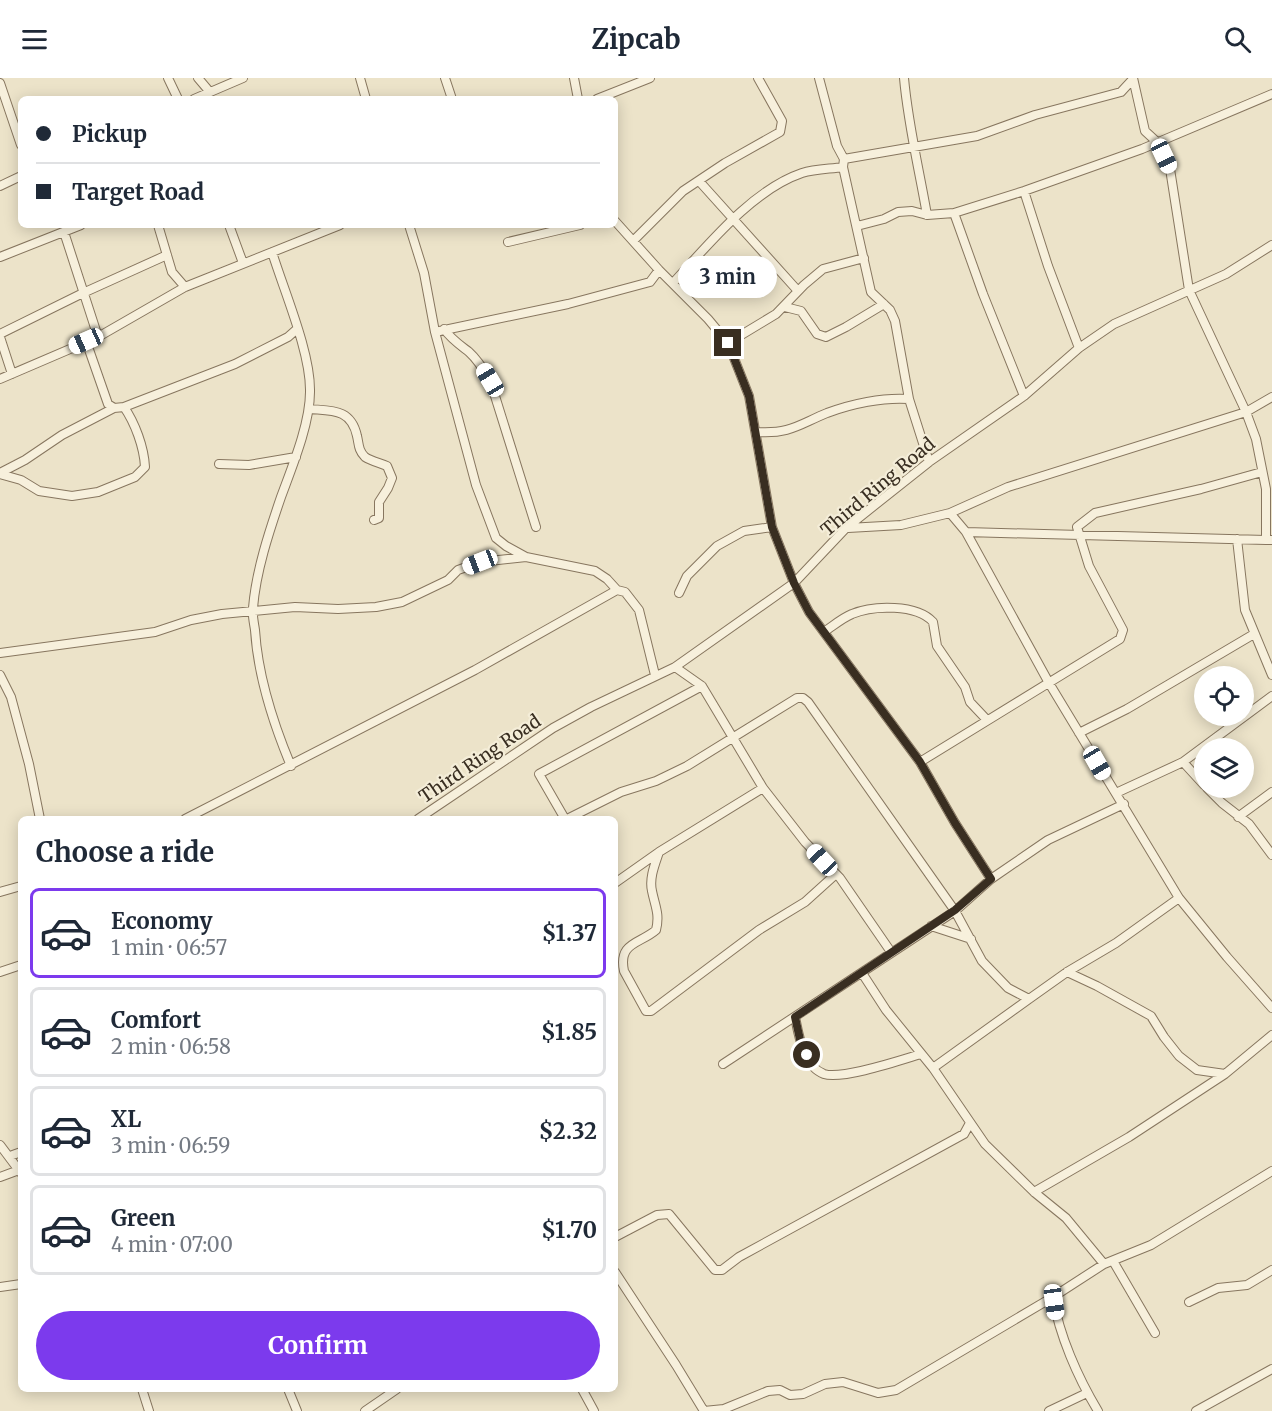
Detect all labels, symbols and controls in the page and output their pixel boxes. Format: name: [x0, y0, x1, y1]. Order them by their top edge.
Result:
text: Zipcab: [591, 22, 681, 56]
icon: menu: [18, 23, 51, 56]
icon: search: [1221, 23, 1254, 56]
text: Pickup: [72, 120, 147, 148]
car: [1148, 136, 1180, 176]
text: Target Road: [72, 178, 204, 206]
callout: 3 min: [678, 256, 777, 298]
text: 3 min: [699, 264, 756, 289]
car: [66, 325, 106, 357]
route end: [714, 329, 741, 356]
car: [473, 360, 507, 400]
street label: Third Ring Road: [816, 432, 940, 541]
car: [460, 547, 500, 577]
map controls: [1194, 666, 1254, 798]
button: locate: [1194, 666, 1254, 726]
street label: Third Ring Road: [414, 709, 545, 808]
button: layers: [1194, 738, 1254, 798]
car: [1080, 743, 1114, 783]
text: Choose a ride: [36, 835, 214, 869]
car: [803, 841, 841, 879]
icon: car: [39, 906, 93, 960]
text: Economy: [111, 907, 212, 935]
text: $1.37: [542, 919, 597, 947]
text: 1 min · 06:57: [111, 935, 227, 960]
icon: car: [39, 1005, 93, 1059]
text: Comfort: [111, 1006, 201, 1034]
text: $1.85: [541, 1018, 597, 1046]
text: 2 min · 06:58: [111, 1034, 231, 1059]
route start: [793, 1041, 820, 1068]
icon: car: [39, 1104, 93, 1158]
text: XL: [111, 1105, 141, 1133]
text: $2.32: [539, 1117, 597, 1145]
text: 3 min · 06:59: [111, 1133, 230, 1158]
icon: car: [39, 1203, 93, 1257]
text: Green: [111, 1204, 175, 1232]
text: $1.70: [541, 1216, 597, 1244]
text: 4 min · 07:00: [111, 1232, 233, 1257]
car: [1043, 1283, 1065, 1321]
button: Confirm: [36, 1311, 600, 1380]

